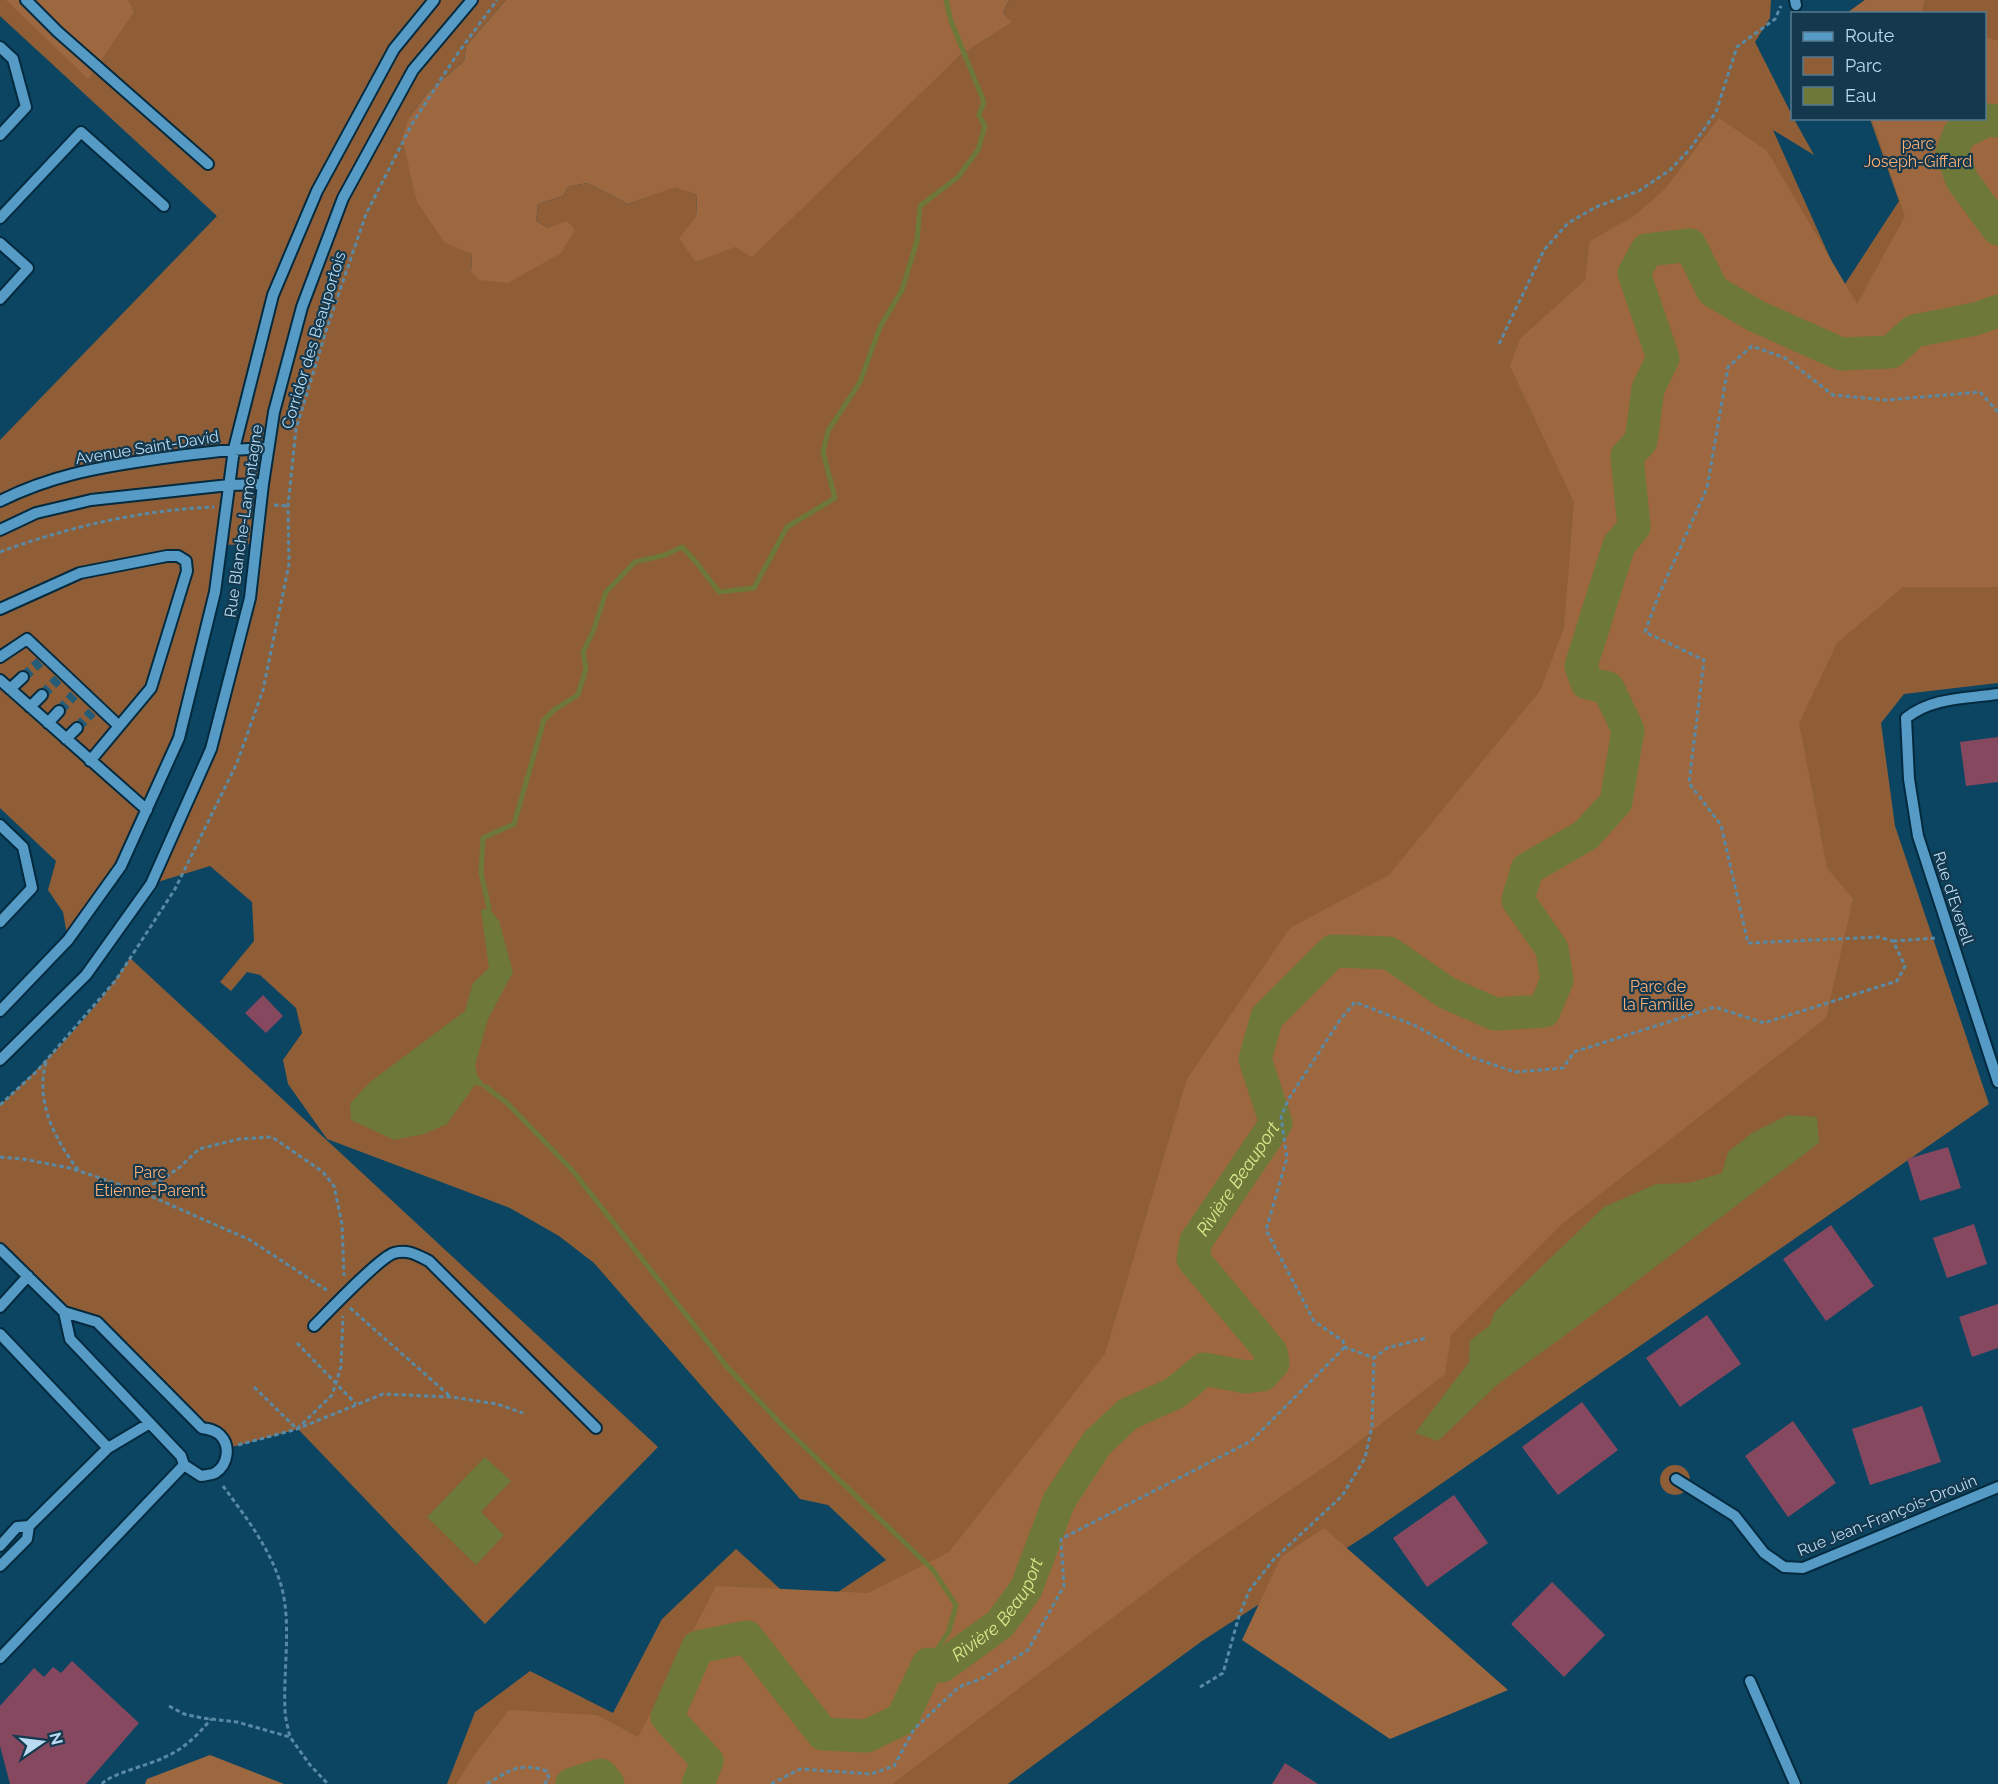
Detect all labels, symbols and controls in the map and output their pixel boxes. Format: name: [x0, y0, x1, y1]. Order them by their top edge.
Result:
legend: [1791, 12, 1986, 120]
text: Route: [1845, 25, 1895, 46]
text: Parc: [1845, 55, 1882, 76]
text: Eau: [1845, 85, 1876, 106]
park label: parc Joseph-Giffard: [1864, 134, 1972, 171]
street label: Corridor des Beauportois: [277, 249, 350, 431]
street label: Rue Blanche-Lamontagne: [221, 423, 266, 619]
street label: Avenue Saint-David: [74, 427, 220, 468]
street label: Rue d'Everell: [1930, 849, 1978, 948]
park label: Parc de la Famille: [1623, 977, 1693, 1014]
water label: Rivière Beauport: [1192, 1118, 1284, 1239]
park label: Parc Étienne-Parent: [95, 1163, 206, 1200]
street label: Rue Jean-François-Drouin: [1795, 1471, 1980, 1560]
water label: Rivière Beauport: [948, 1555, 1047, 1665]
north arrow: [12, 1712, 72, 1772]
text: N: [45, 1730, 67, 1747]

